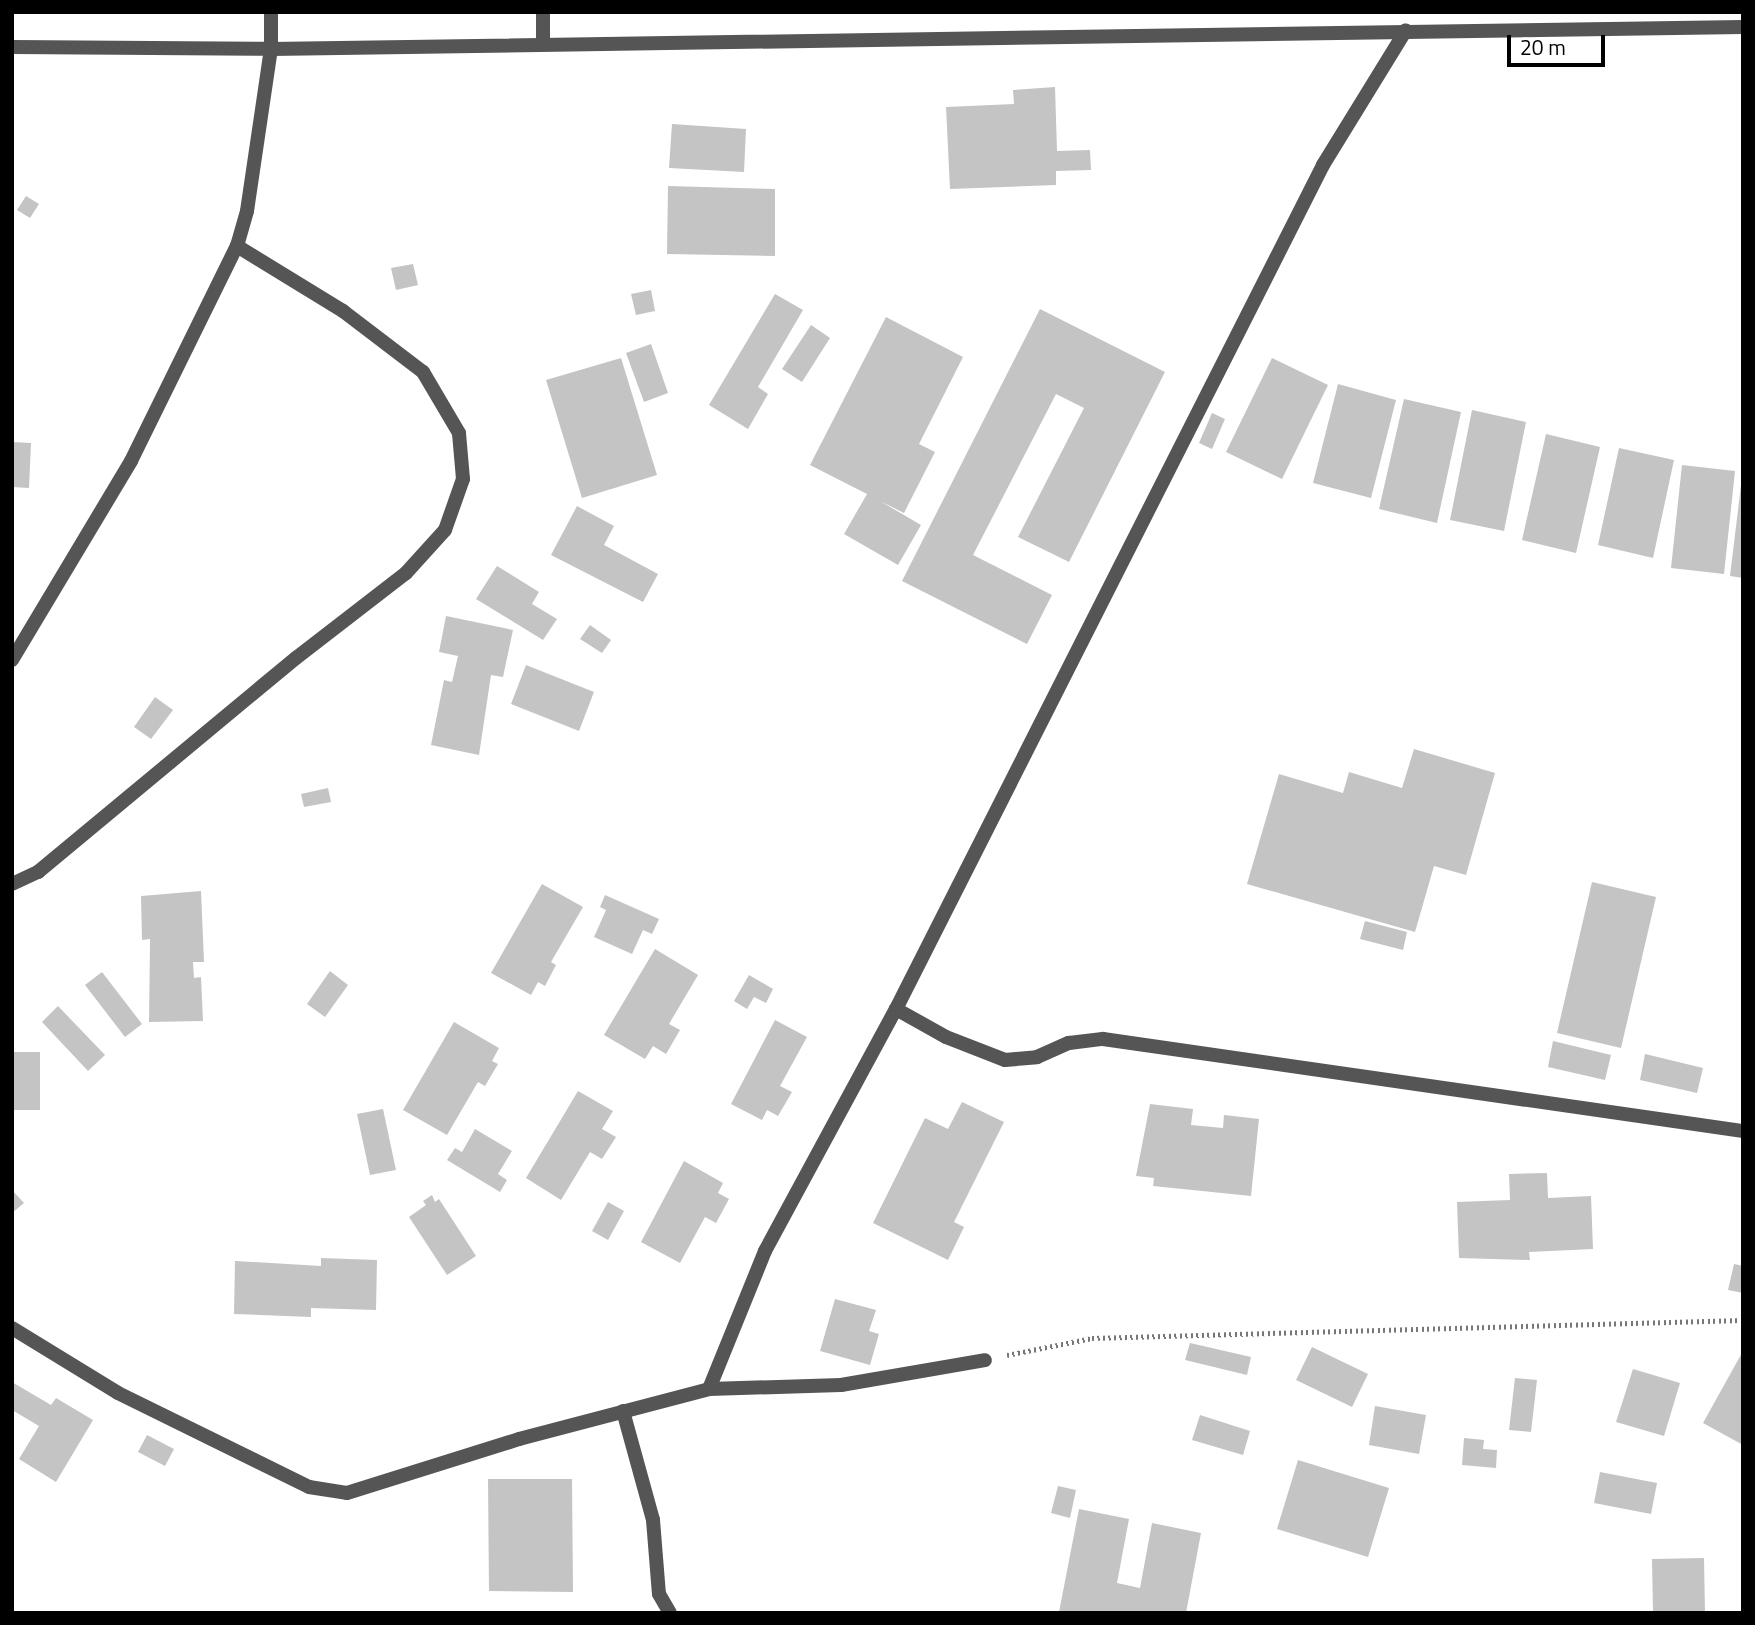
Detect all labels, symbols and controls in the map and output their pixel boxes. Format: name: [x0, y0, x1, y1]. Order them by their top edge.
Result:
scale bar: [1510, 21, 1608, 65]
text: 20 m: [1520, 31, 1566, 63]

